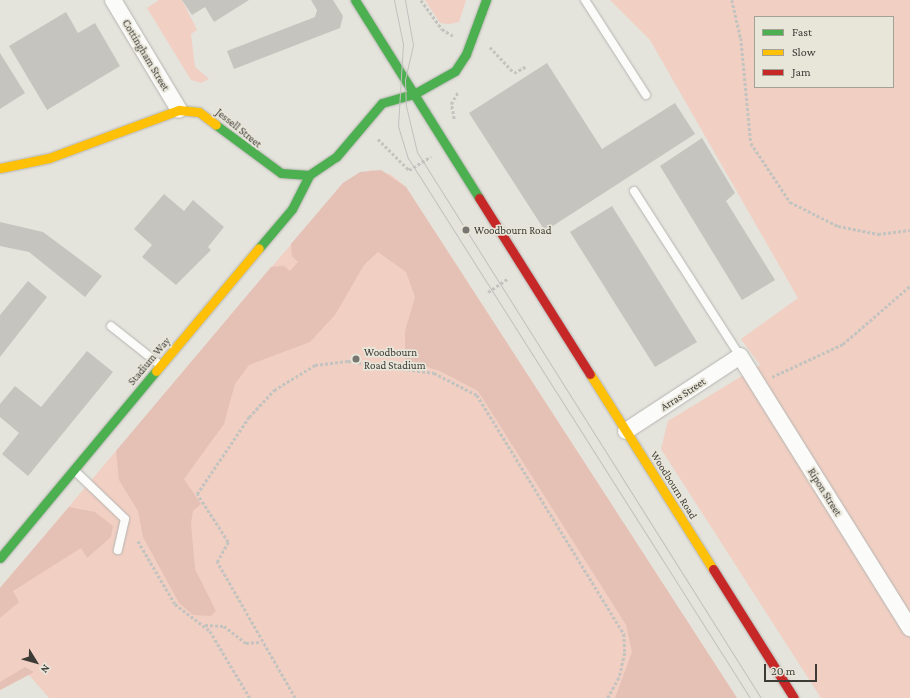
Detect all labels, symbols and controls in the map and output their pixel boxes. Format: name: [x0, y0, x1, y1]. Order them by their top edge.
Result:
legend: [754, 16, 894, 88]
street label: Cottingham Street: [119, 17, 173, 93]
text: Fast: [792, 25, 812, 39]
text: Slow: [792, 45, 816, 59]
text: Jam: [792, 65, 811, 79]
street label: Jessell Street: [213, 106, 265, 150]
place label: Woodbourn Road: [474, 223, 551, 237]
marker: Woodbourn Road: [461, 225, 471, 235]
street label: Stadium Way: [125, 334, 173, 388]
place label: Woodbourn Road Stadium: [364, 346, 426, 372]
marker: Woodbourn Road Stadium: [351, 354, 361, 364]
street label: Arras Street: [658, 375, 708, 413]
street label: Woodbourn Road: [648, 449, 700, 521]
street label: Ripon Street: [805, 466, 845, 518]
north arrow: [16, 642, 56, 682]
scale bar: [766, 656, 819, 682]
text: N: [39, 663, 53, 676]
text: 20 m: [771, 664, 795, 678]

